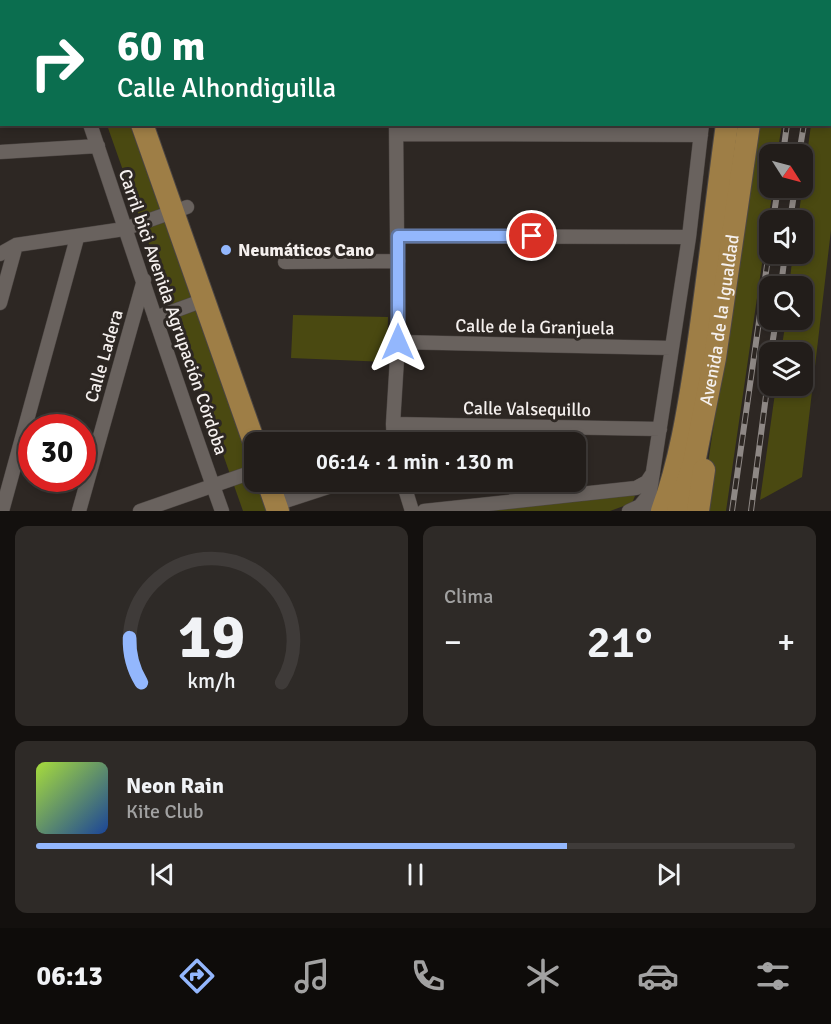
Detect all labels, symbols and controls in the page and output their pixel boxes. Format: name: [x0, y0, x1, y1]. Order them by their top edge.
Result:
text: 60 m: [117, 21, 206, 72]
icon: right: [18, 24, 96, 102]
text: Calle Alhondiguilla: [117, 72, 336, 105]
north arrow: [759, 144, 813, 198]
map controls: [759, 144, 813, 396]
street label: Carril bici Avenida Agrupación Córdoba: [114, 166, 232, 458]
pin: [506, 210, 557, 261]
button: sound: [759, 210, 813, 264]
icon: arrive: [515, 219, 548, 252]
street label: Avenida de la Igualdad: [695, 233, 744, 407]
place label: Neumáticos Cano: [238, 239, 374, 261]
marker: Neumáticos Cano: [219, 243, 233, 257]
button: search: [759, 276, 813, 330]
street label: Calle Ladera: [80, 307, 128, 405]
position arrow: [366, 310, 430, 374]
street label: Calle de la Granjuela: [455, 315, 615, 339]
button: layers: [759, 342, 813, 396]
street label: Calle Valsequillo: [463, 397, 591, 421]
speed limit sign: 30: [18, 414, 96, 492]
text: 06:14 · 1 min · 130 m: [316, 448, 514, 475]
text: Clima: [444, 584, 493, 609]
text: 19: [178, 598, 245, 675]
text: 21°: [587, 615, 652, 670]
text: −: [444, 622, 462, 663]
text: +: [777, 622, 795, 663]
text: km/h: [187, 668, 236, 694]
text: Neon Rain: [126, 772, 224, 799]
text: Kite Club: [126, 799, 204, 824]
icon: previous: [146, 858, 179, 891]
icon: pause: [399, 858, 432, 891]
icon: next: [652, 858, 685, 891]
icon: directions: [176, 955, 218, 997]
icon: music: [291, 955, 333, 997]
icon: phone: [407, 955, 449, 997]
icon: climate: [522, 955, 564, 997]
icon: car: [637, 955, 679, 997]
icon: filters: [752, 955, 794, 997]
text: 06:13: [37, 960, 103, 993]

